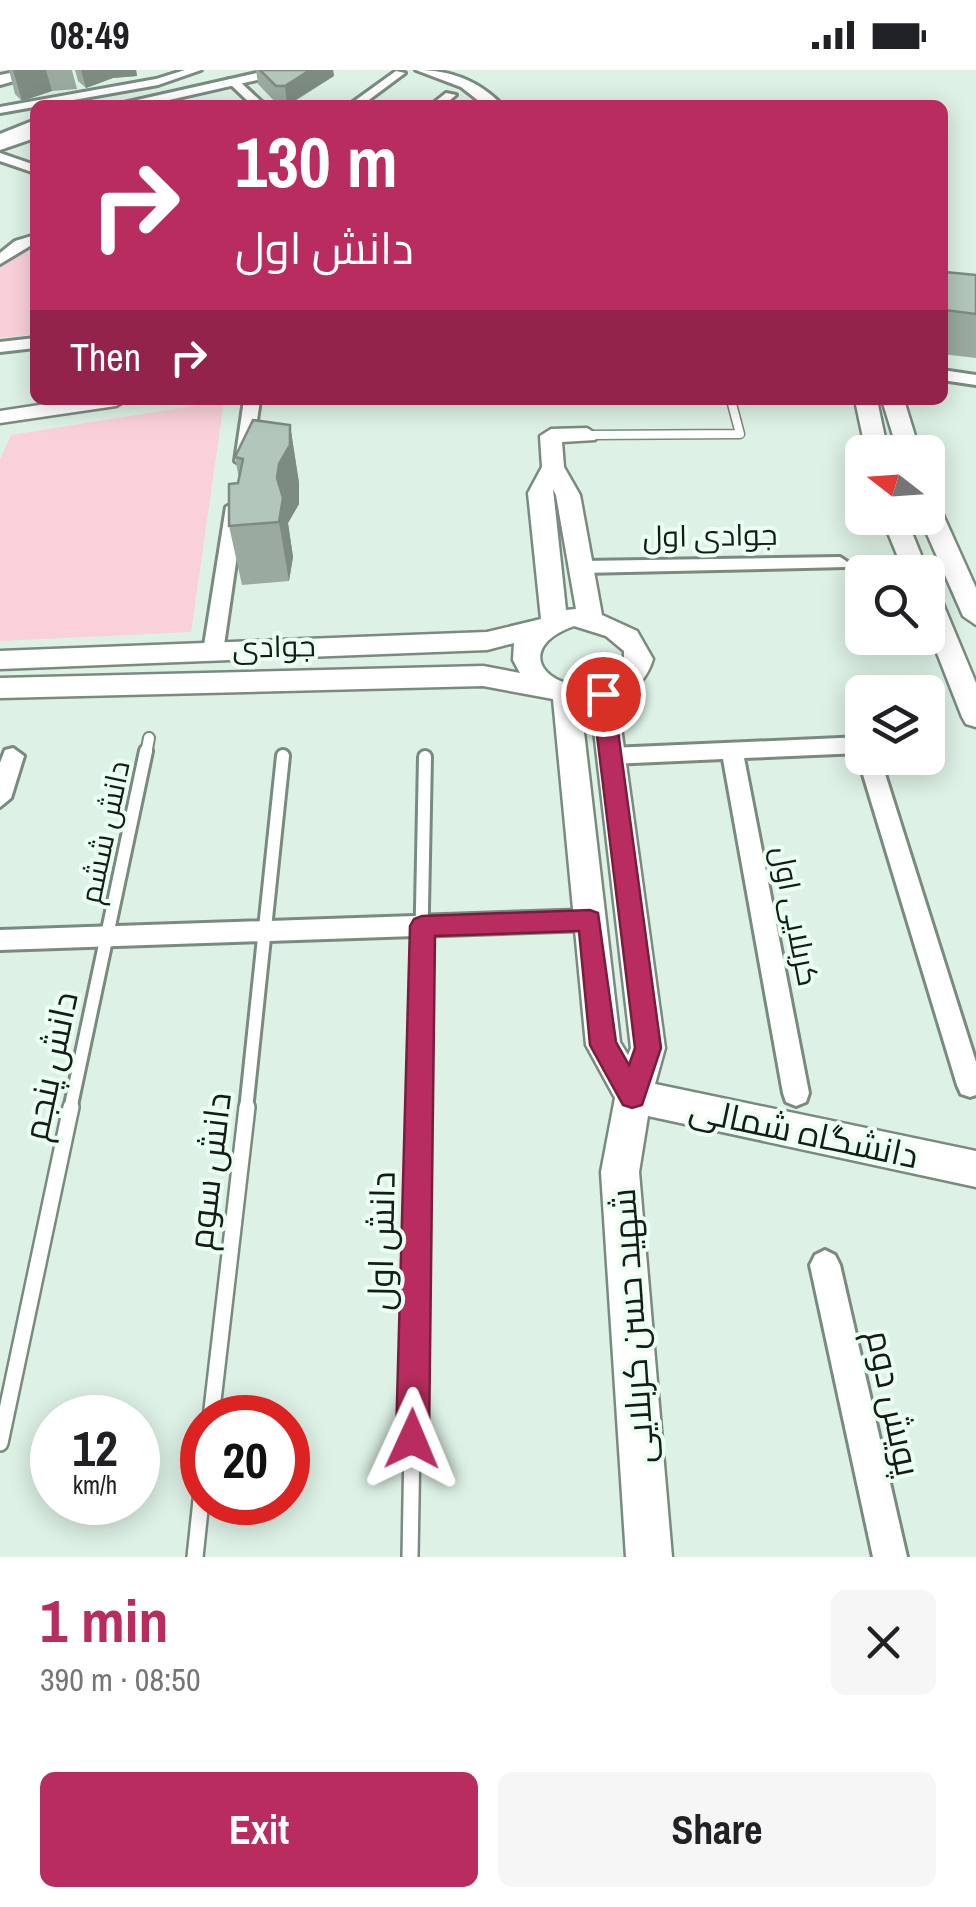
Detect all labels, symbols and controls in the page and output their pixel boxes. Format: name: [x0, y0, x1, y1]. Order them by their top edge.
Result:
text: 08:49: [50, 10, 130, 61]
text: 130 m: [235, 115, 398, 209]
icon: right: [70, 140, 200, 270]
text: دانش اول: [235, 217, 414, 278]
icon: right: [161, 330, 216, 385]
text: Then: [70, 332, 141, 383]
north arrow: [845, 435, 945, 535]
map controls: [845, 435, 945, 775]
street label: جوادی اول: [642, 514, 778, 556]
button: search: [845, 555, 945, 655]
street label: جوادی: [232, 625, 316, 667]
pin: [561, 652, 646, 737]
icon: arrive: [576, 667, 631, 722]
button: layers: [845, 675, 945, 775]
street label: دانش ششم: [69, 757, 140, 907]
street label: کربلایی اول: [763, 843, 829, 989]
street label: دانش پنجم: [11, 987, 90, 1145]
street label: دانشگاه شمالی: [685, 1085, 923, 1179]
street label: دانش سوم: [176, 1090, 243, 1253]
street label: دانش اول: [356, 1171, 406, 1311]
street label: شهید حسن کربلایی: [599, 1187, 665, 1465]
street label: پویش دوم: [855, 1326, 932, 1481]
position arrow: [360, 1387, 464, 1491]
speed limit sign: 20: [180, 1395, 310, 1525]
text: 12: [72, 1414, 118, 1482]
text: km/h: [73, 1468, 117, 1502]
text: 1 min: [40, 1580, 169, 1661]
button: close: [831, 1590, 936, 1695]
text: 390 m · 08:50: [40, 1658, 200, 1701]
button: Exit: [40, 1772, 478, 1887]
button: Share: [498, 1772, 936, 1887]

